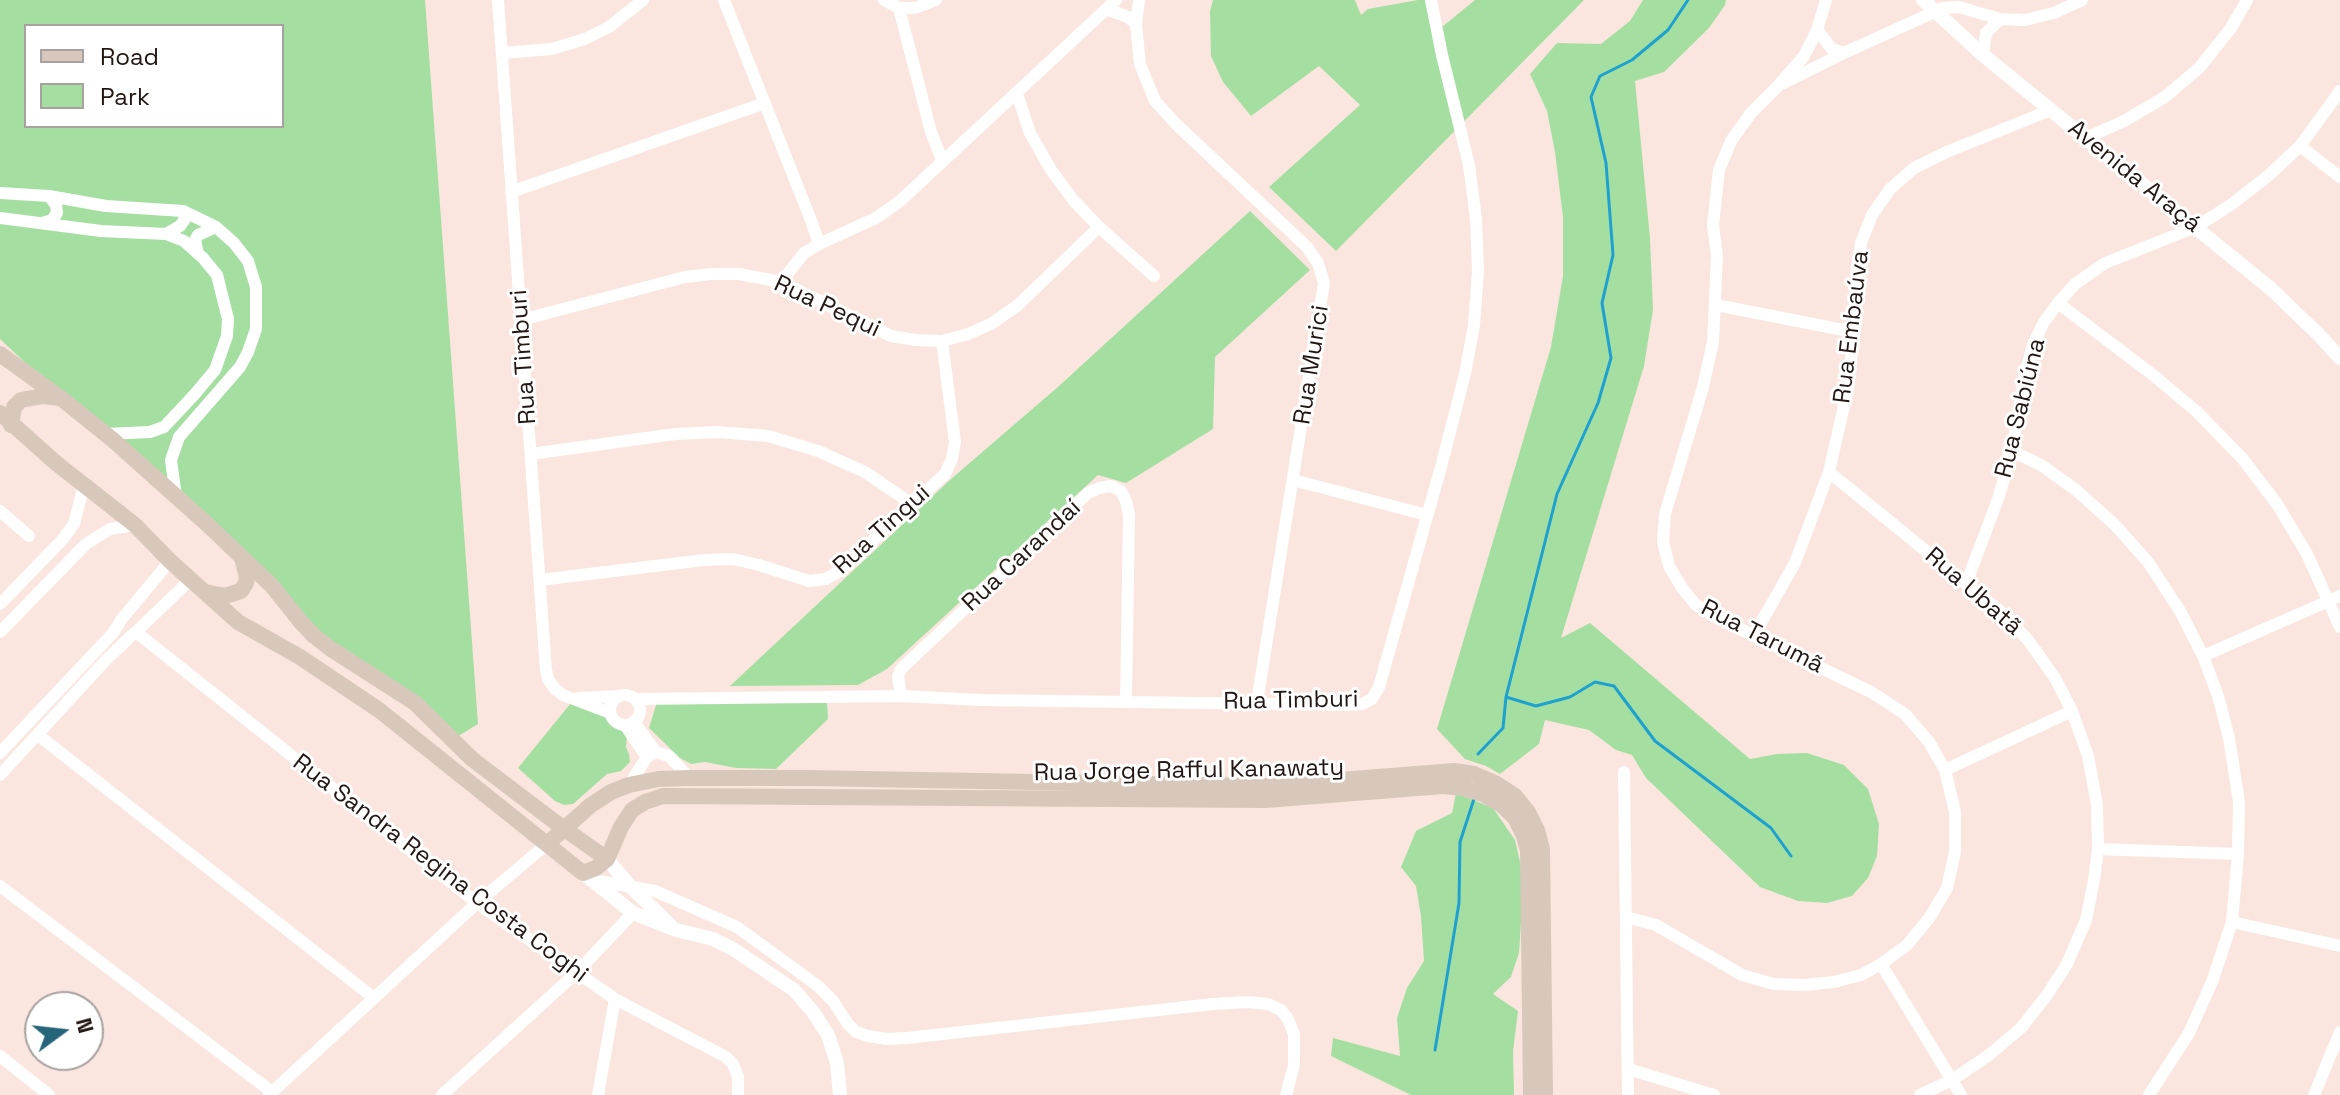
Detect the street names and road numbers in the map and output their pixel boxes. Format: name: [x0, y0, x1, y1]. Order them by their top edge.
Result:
street label: Avenida Araçá: [2062, 115, 2206, 239]
street label: Rua Embaúva: [1828, 249, 1876, 405]
street label: Rua Pequi: [769, 270, 885, 344]
street label: Rua Timburi: [505, 289, 543, 425]
street label: Rua Murici: [1288, 303, 1336, 427]
street label: Rua Sabiúna: [1990, 335, 2052, 481]
street label: Rua Tingui: [828, 479, 936, 581]
street label: Rua Carandaí: [957, 494, 1087, 618]
street label: Rua Ubatã: [1919, 542, 2027, 642]
street label: Rua Tarumã: [1696, 594, 1828, 680]
street label: Rua Timburi: [1223, 685, 1359, 717]
street label: Rua Sandra Regina Costa Coghi: [287, 749, 593, 989]
street label: Rua Jorge Rafful Kanawaty: [1034, 754, 1344, 788]

